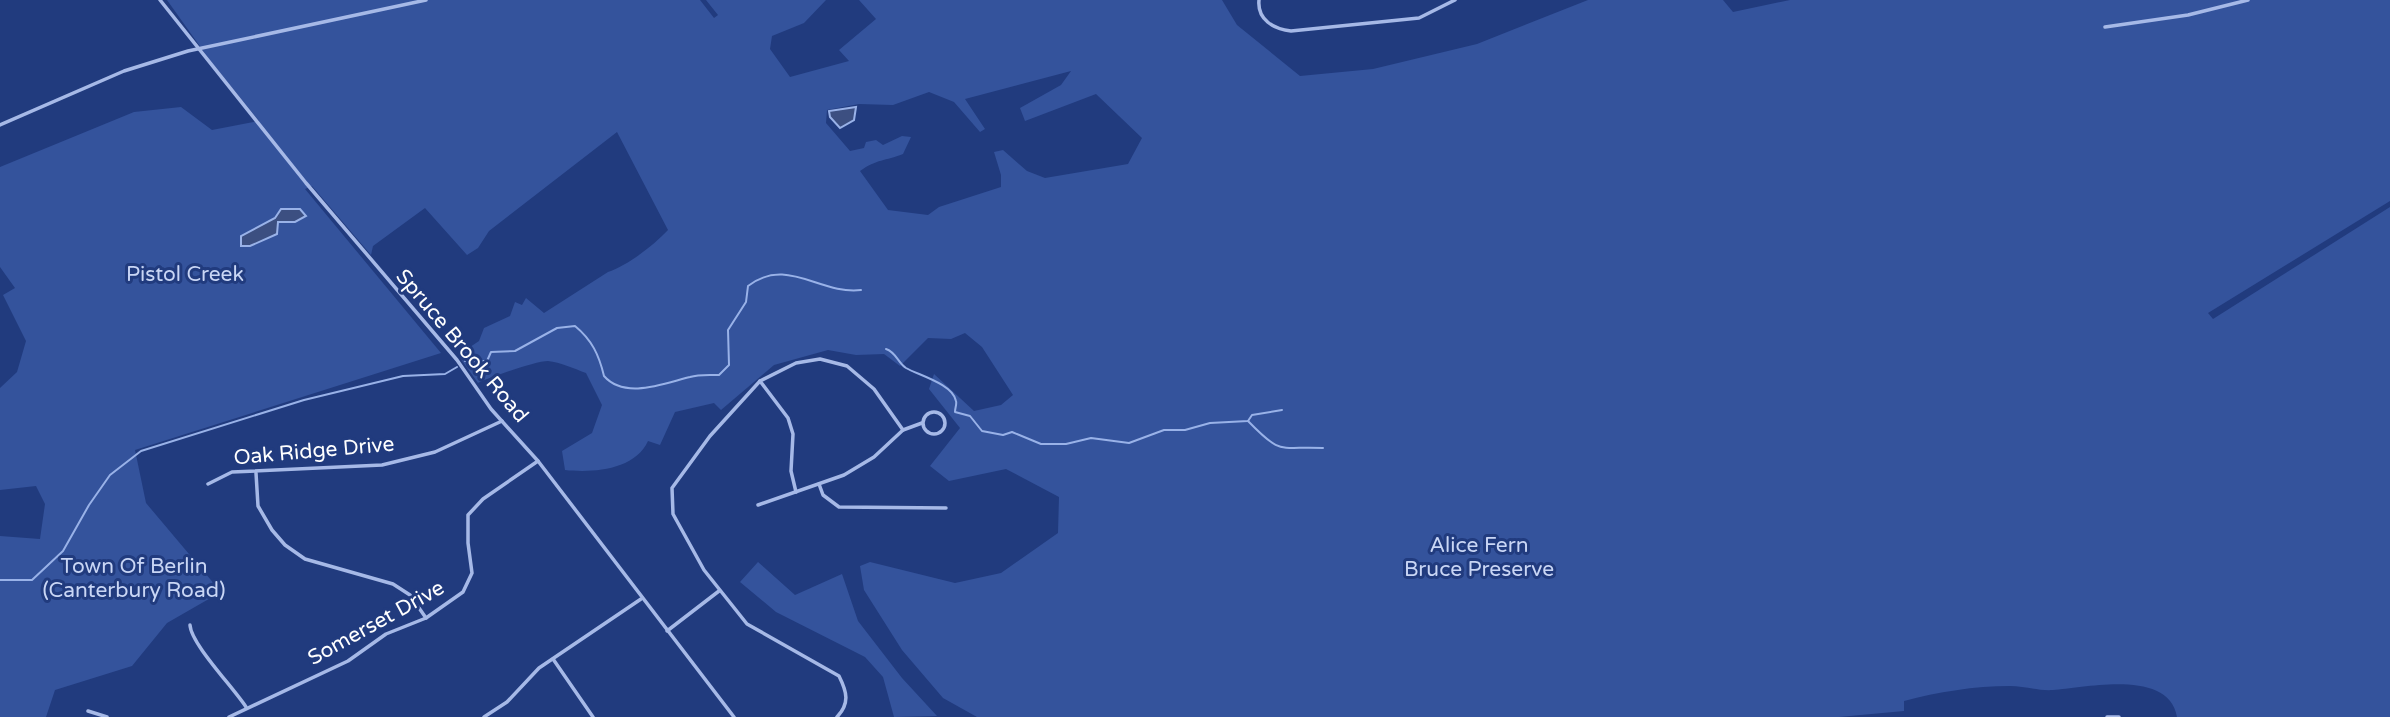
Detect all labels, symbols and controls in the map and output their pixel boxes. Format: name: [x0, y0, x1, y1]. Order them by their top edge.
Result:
park label: Pistol Creek: [126, 262, 244, 287]
street label: Spruce Brook Road: [391, 264, 533, 428]
street label: Oak Ridge Drive: [233, 432, 396, 470]
park label: Alice Fern Bruce Preserve: [1404, 533, 1554, 582]
park label: Town Of Berlin (Canterbury Road): [43, 554, 226, 603]
street label: Somerset Drive: [303, 575, 449, 671]

